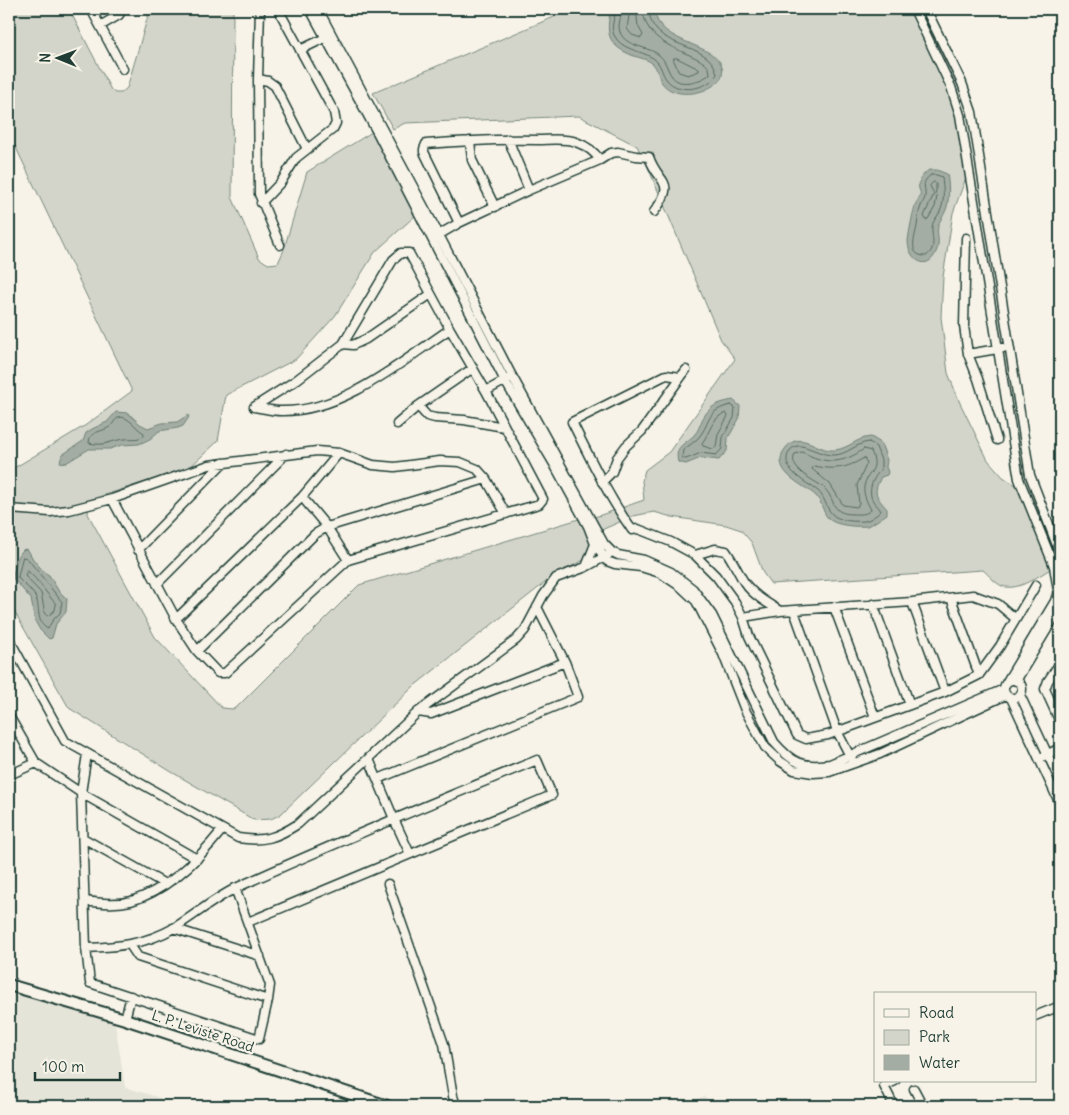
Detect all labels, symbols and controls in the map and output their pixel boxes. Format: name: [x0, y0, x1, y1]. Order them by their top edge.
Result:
north arrow: [32, 32, 82, 82]
text: N: [36, 53, 54, 63]
legend: [874, 992, 1036, 1082]
text: Road: [919, 1003, 954, 1022]
street label: L. P. Leviste Road: [150, 1006, 256, 1056]
text: Park: [919, 1027, 950, 1046]
scale bar: [35, 1050, 120, 1082]
text: Water: [919, 1053, 960, 1072]
text: 100 m: [42, 1057, 84, 1076]

